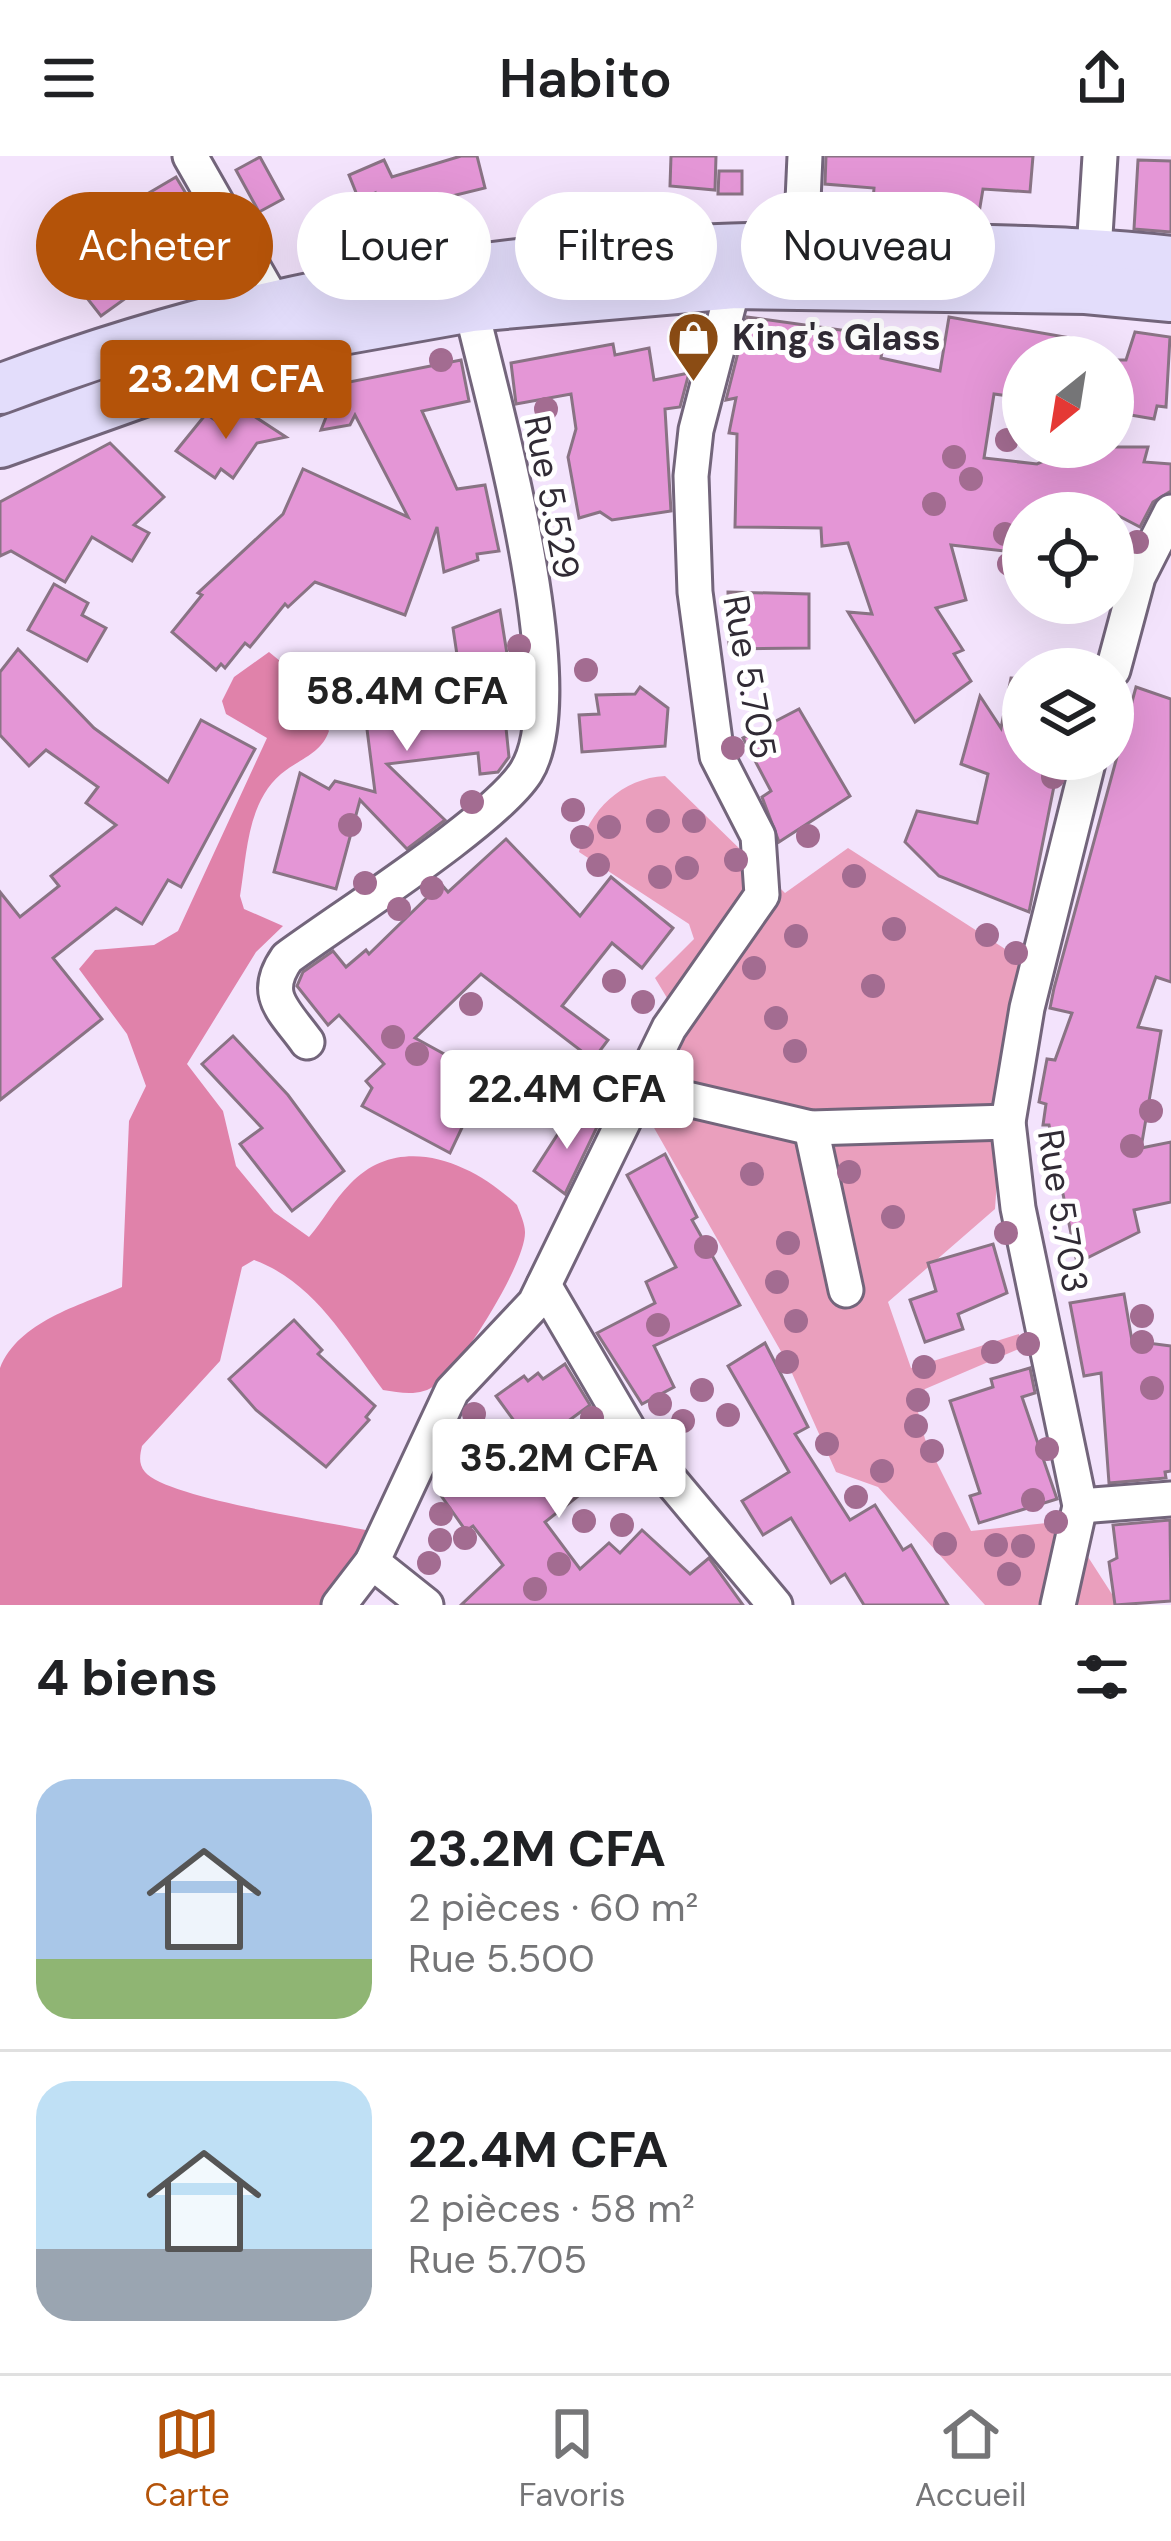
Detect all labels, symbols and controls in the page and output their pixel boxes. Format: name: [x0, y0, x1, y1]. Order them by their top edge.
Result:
text: Habito: [499, 43, 672, 114]
icon: menu: [36, 45, 102, 111]
icon: share: [1069, 45, 1135, 111]
chip: Acheter: [36, 192, 273, 300]
chip: Louer: [297, 192, 491, 300]
chip: Filtres: [515, 192, 717, 300]
chip: Nouveau: [741, 192, 995, 300]
shop icon: King's Glass: [665, 309, 721, 383]
place label: King's Glass: [732, 314, 941, 361]
north arrow: [1002, 336, 1134, 468]
map controls: [1002, 336, 1134, 780]
pin: 23.2M CFA: [89, 340, 363, 442]
text: 23.2M CFA: [127, 353, 325, 404]
street label: Rue 5.529: [513, 411, 591, 583]
button: locate: [1002, 492, 1134, 624]
street label: Rue 5.705: [712, 591, 788, 763]
button: layers: [1002, 648, 1134, 780]
pin: 58.4M CFA: [270, 652, 544, 754]
text: 58.4M CFA: [306, 665, 509, 716]
pin: 22.4M CFA: [430, 1050, 704, 1152]
text: 22.4M CFA: [467, 1063, 667, 1114]
street label: Rue 5.703: [1027, 1126, 1099, 1296]
pin: 35.2M CFA: [422, 1419, 696, 1521]
text: 35.2M CFA: [460, 1432, 658, 1483]
text: 4 biens: [36, 1644, 218, 1711]
icon: filters: [1069, 1644, 1135, 1710]
text: 23.2M CFA: [408, 1815, 666, 1882]
icon: home: [132, 1827, 276, 1971]
text: 2 pièces · 60 m²: [408, 1882, 698, 1933]
text: Rue 5.500: [408, 1933, 595, 1984]
text: 22.4M CFA: [408, 2116, 668, 2183]
icon: home: [132, 2129, 276, 2273]
text: 2 pièces · 58 m²: [408, 2183, 695, 2234]
text: Rue 5.705: [408, 2234, 587, 2285]
tab: Carte: [145, 2401, 230, 2516]
tab: Favoris: [519, 2401, 626, 2516]
tab: Accueil: [915, 2401, 1026, 2516]

